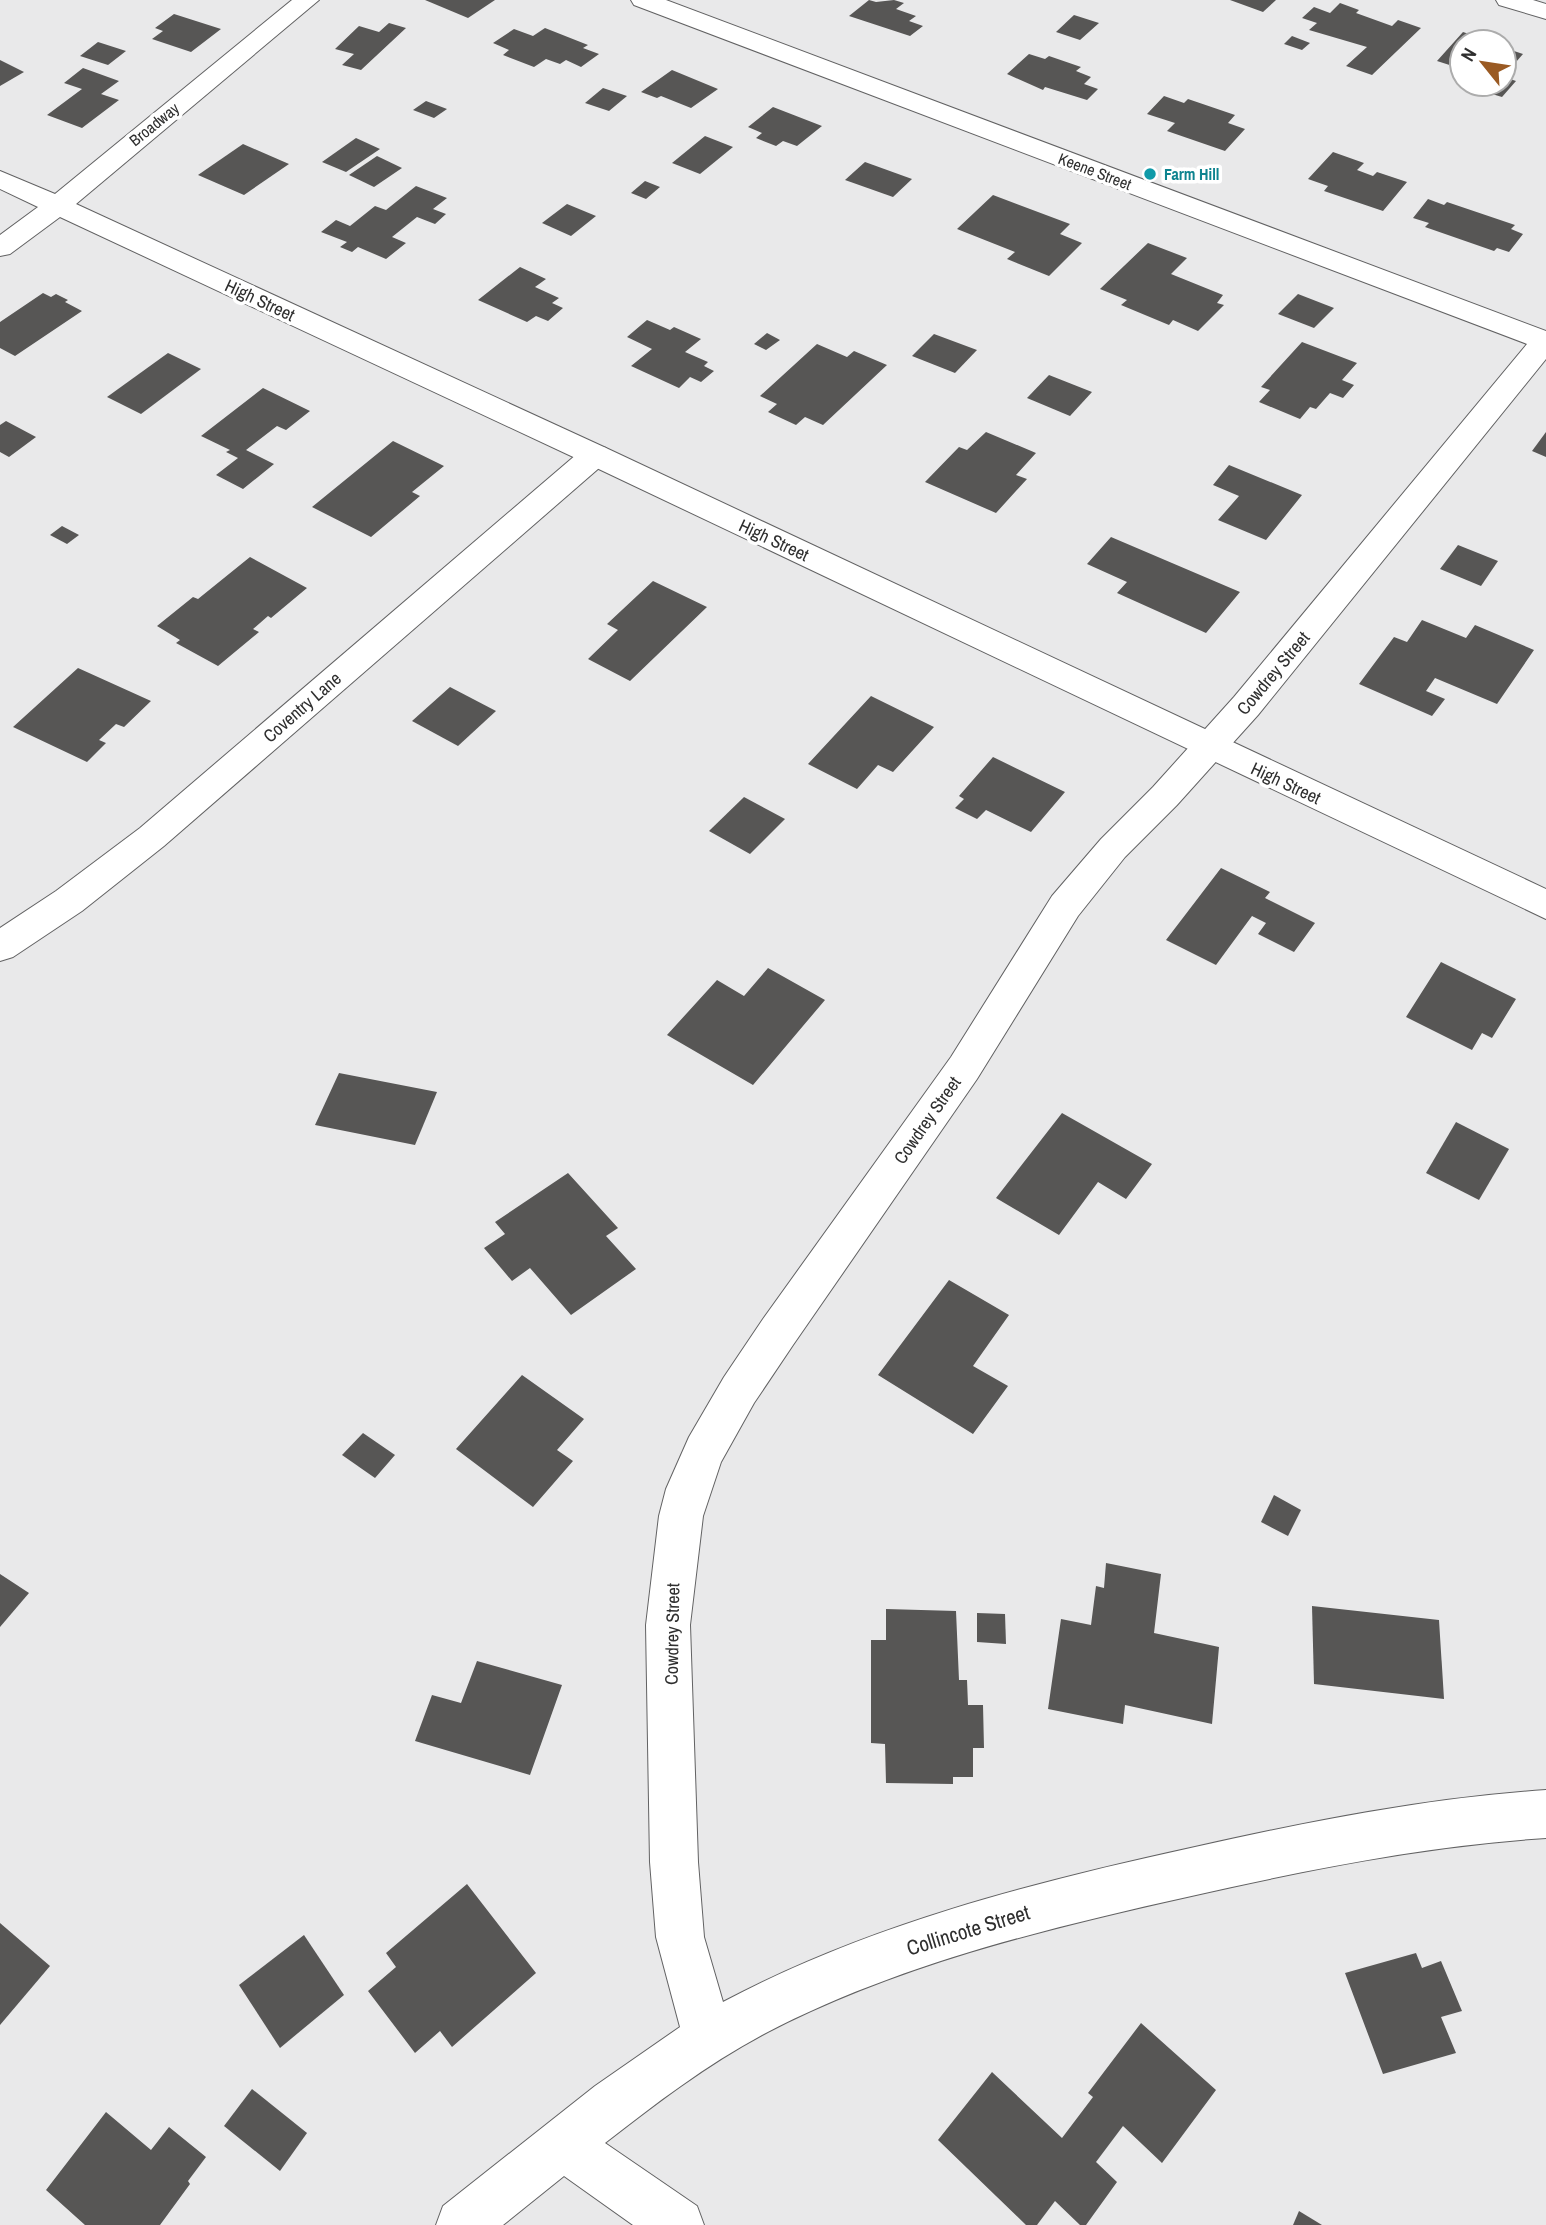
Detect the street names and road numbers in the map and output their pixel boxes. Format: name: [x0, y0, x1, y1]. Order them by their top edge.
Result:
street label: Broadway: [124, 97, 184, 151]
street label: Keene Street: [1055, 147, 1135, 195]
street label: High Street: [221, 273, 299, 327]
street label: High Street: [735, 513, 813, 567]
street label: Cowdrey Street: [1231, 626, 1315, 720]
street label: Coventry Lane: [258, 666, 346, 748]
street label: High Street: [1247, 756, 1325, 810]
street label: Cowdrey Street: [888, 1071, 966, 1169]
street label: Cowdrey Street: [659, 1583, 685, 1685]
street label: Collincote Street: [903, 1897, 1033, 1962]

